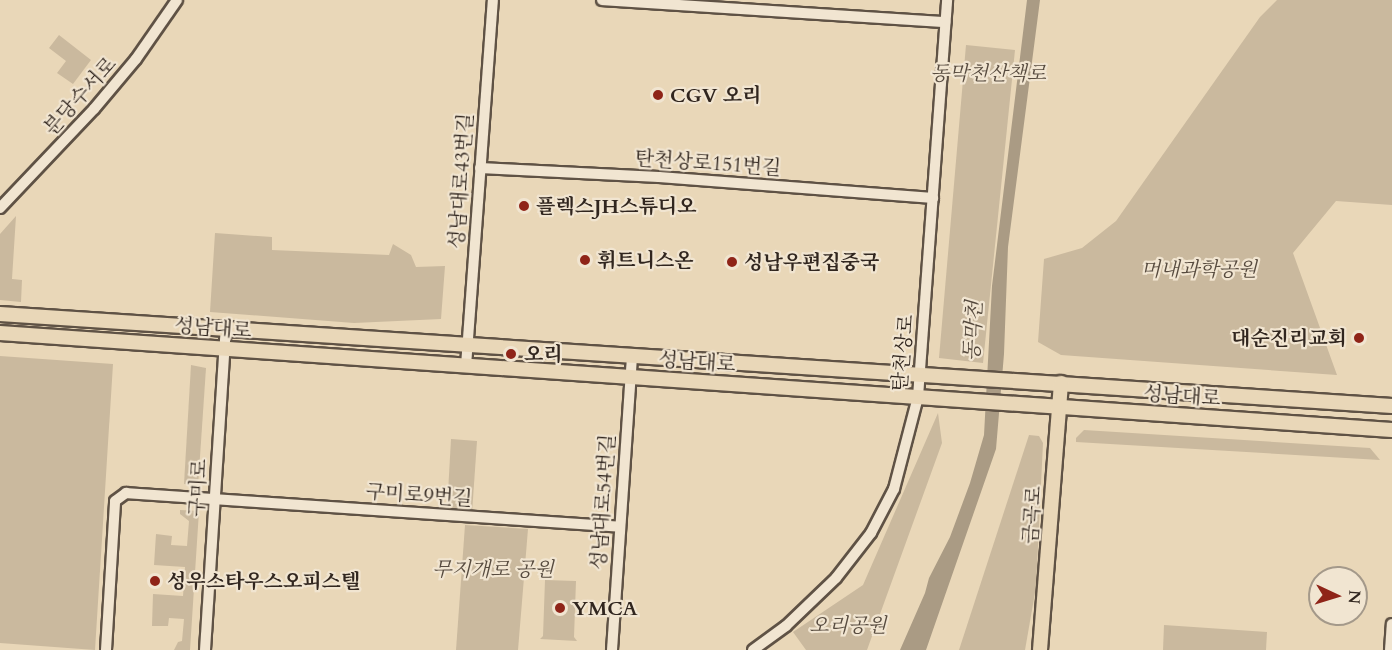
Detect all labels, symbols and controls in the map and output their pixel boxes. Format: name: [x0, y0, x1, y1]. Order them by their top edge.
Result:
street label: 분당수서로: [39, 52, 121, 140]
park label: 동막천산책로: [930, 61, 1046, 85]
place label: CGV 오리: [670, 83, 761, 107]
marker: CGV 오리: [651, 88, 665, 102]
street label: 성남대로43번길: [444, 112, 478, 250]
street label: 탄천상로151번길: [634, 146, 782, 180]
place label: 플렉스JH스튜디오: [536, 194, 696, 218]
marker: 플렉스JH스튜디오: [517, 199, 531, 213]
place label: 휘트니스온: [597, 248, 694, 272]
place label: 성남우편집중국: [744, 250, 879, 274]
marker: 휘트니스온: [578, 253, 592, 267]
marker: 성남우편집중국: [725, 255, 739, 269]
park label: 머내과학공원: [1141, 257, 1257, 281]
water label: 동막천: [960, 300, 988, 362]
street label: 성남대로: [174, 313, 252, 343]
street label: 탄천상로: [888, 313, 918, 393]
place label: 대순진리교회: [1231, 326, 1347, 350]
marker: 대순진리교회: [1352, 331, 1366, 345]
place label: 오리: [524, 342, 563, 366]
marker: 오리: [502, 345, 520, 363]
street label: 성남대로: [658, 347, 736, 377]
street label: 성남대로: [1143, 381, 1221, 411]
street label: 성남대로54번길: [586, 433, 620, 571]
street label: 구미로: [184, 458, 212, 518]
street label: 구미로9번길: [365, 479, 473, 511]
street label: 금곡로: [1018, 485, 1046, 545]
park label: 무지개로 공원: [432, 557, 554, 581]
north arrow: [1308, 566, 1368, 626]
place label: 성우스타우스오피스텔: [167, 569, 360, 593]
marker: 성우스타우스오피스텔: [148, 574, 162, 588]
text: N: [1343, 589, 1365, 605]
place label: YMCA: [572, 596, 637, 620]
marker: YMCA: [553, 601, 567, 615]
park label: 오리공원: [809, 613, 887, 637]

